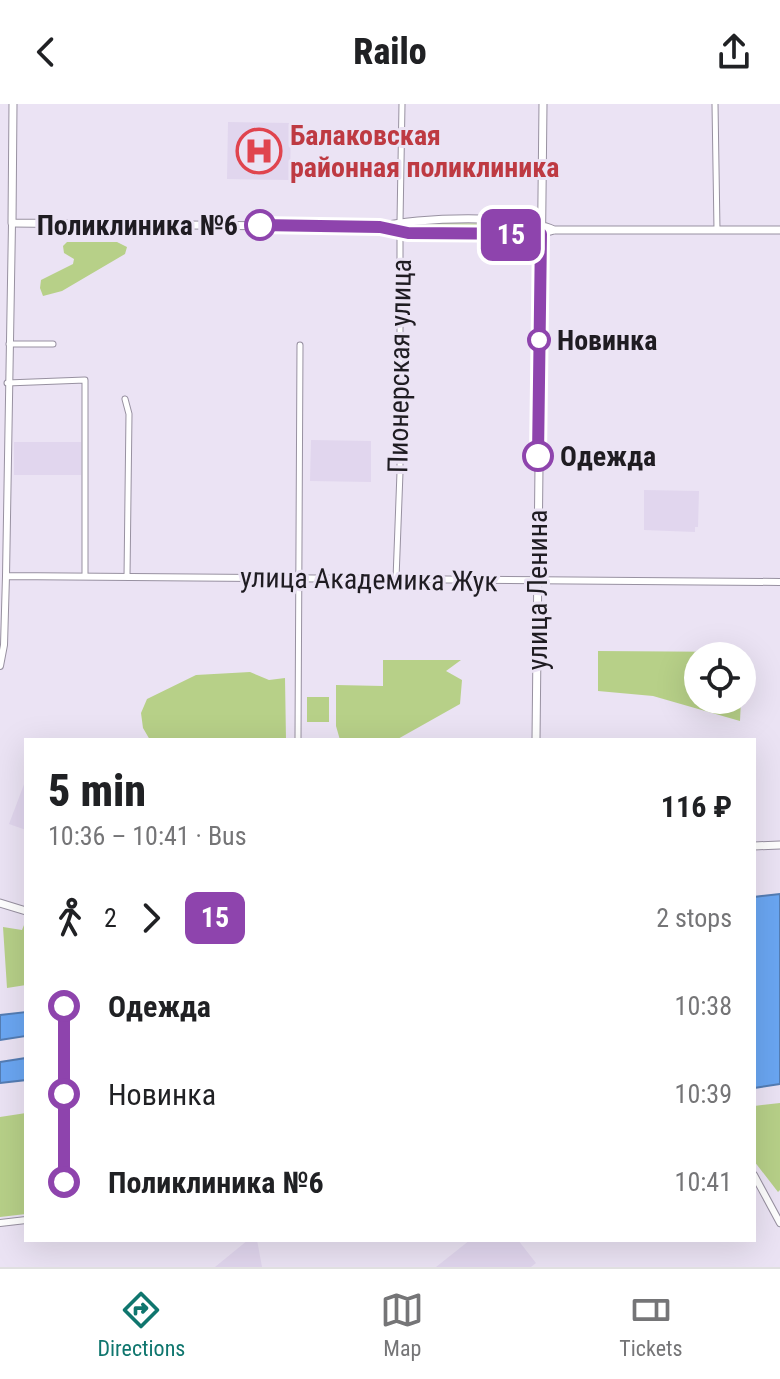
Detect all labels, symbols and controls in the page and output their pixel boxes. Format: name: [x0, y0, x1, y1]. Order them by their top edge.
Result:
icon: back: [24, 30, 68, 74]
icon: share: [712, 30, 756, 74]
text: Railo: [353, 31, 427, 73]
place label: Балаковская районная поликлиника: [290, 119, 560, 184]
hospital icon: Балаковская районная поликлиника: [235, 127, 283, 175]
place label: Поликлиника №6: [37, 209, 238, 242]
line badge: 15: [475, 209, 547, 261]
marker: Поликлиника №6: [245, 210, 275, 240]
text: 15: [497, 218, 525, 251]
street label: Пионерская улица: [381, 259, 418, 473]
place label: Новинка: [557, 324, 657, 357]
marker: Новинка: [528, 329, 550, 351]
place label: Одежда: [560, 440, 656, 473]
marker: Одежда: [523, 441, 553, 471]
street label: улица Ленина: [521, 510, 554, 670]
street label: улица Академика Жук: [240, 561, 498, 598]
map controls: [684, 642, 756, 714]
button: locate: [684, 642, 756, 714]
text: 5 min: [48, 765, 146, 817]
text: 116 ₽: [661, 789, 732, 824]
text: 10:36 – 10:41 · Bus: [48, 821, 247, 851]
icon: walk: [48, 896, 92, 940]
icon: forward: [129, 896, 173, 940]
text: 15: [201, 901, 229, 934]
text: 2: [104, 903, 117, 933]
text: 2 stops: [656, 903, 732, 933]
text: Одежда: [108, 989, 211, 1024]
text: 10:38: [675, 991, 732, 1021]
text: Новинка: [108, 1077, 216, 1112]
text: 10:39: [675, 1079, 732, 1109]
text: Поликлиника №6: [108, 1165, 324, 1200]
text: 10:41: [675, 1167, 732, 1197]
tab: Directions: [97, 1288, 185, 1361]
tab: Map: [380, 1288, 424, 1361]
tab: Tickets: [619, 1288, 683, 1361]

